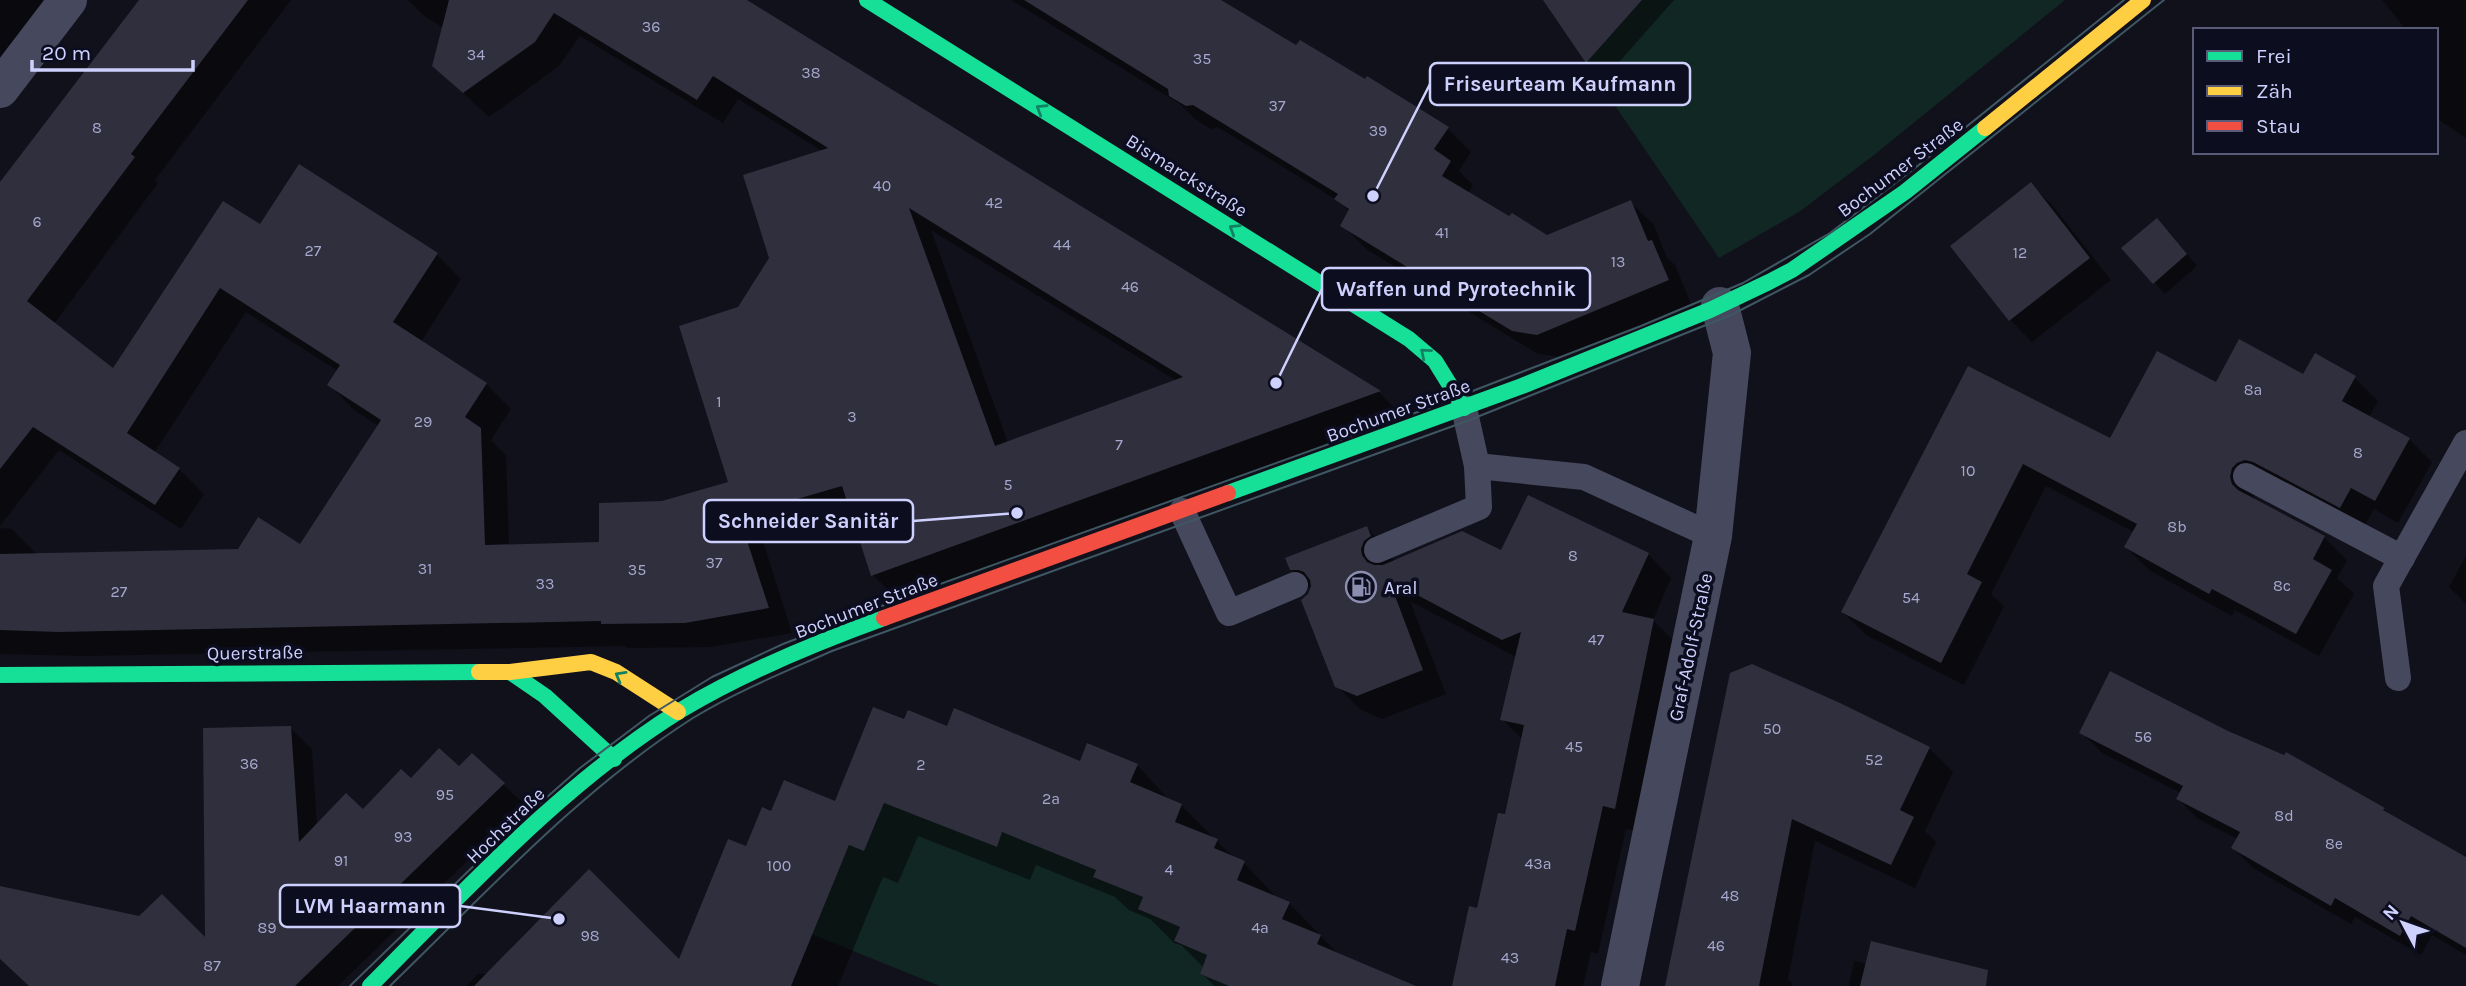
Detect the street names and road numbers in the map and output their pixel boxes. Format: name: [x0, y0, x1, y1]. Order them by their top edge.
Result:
street label: Bochumer Straße: [1834, 114, 1968, 222]
street label: Bismarckstraße: [1122, 130, 1251, 222]
street label: Bochumer Straße: [1324, 375, 1473, 447]
street label: Bochumer Straße: [792, 569, 941, 643]
street label: Graf-Adolf-Straße: [1665, 571, 1717, 723]
street label: Querstraße: [207, 641, 303, 665]
street label: Hochstraße: [462, 783, 549, 868]

